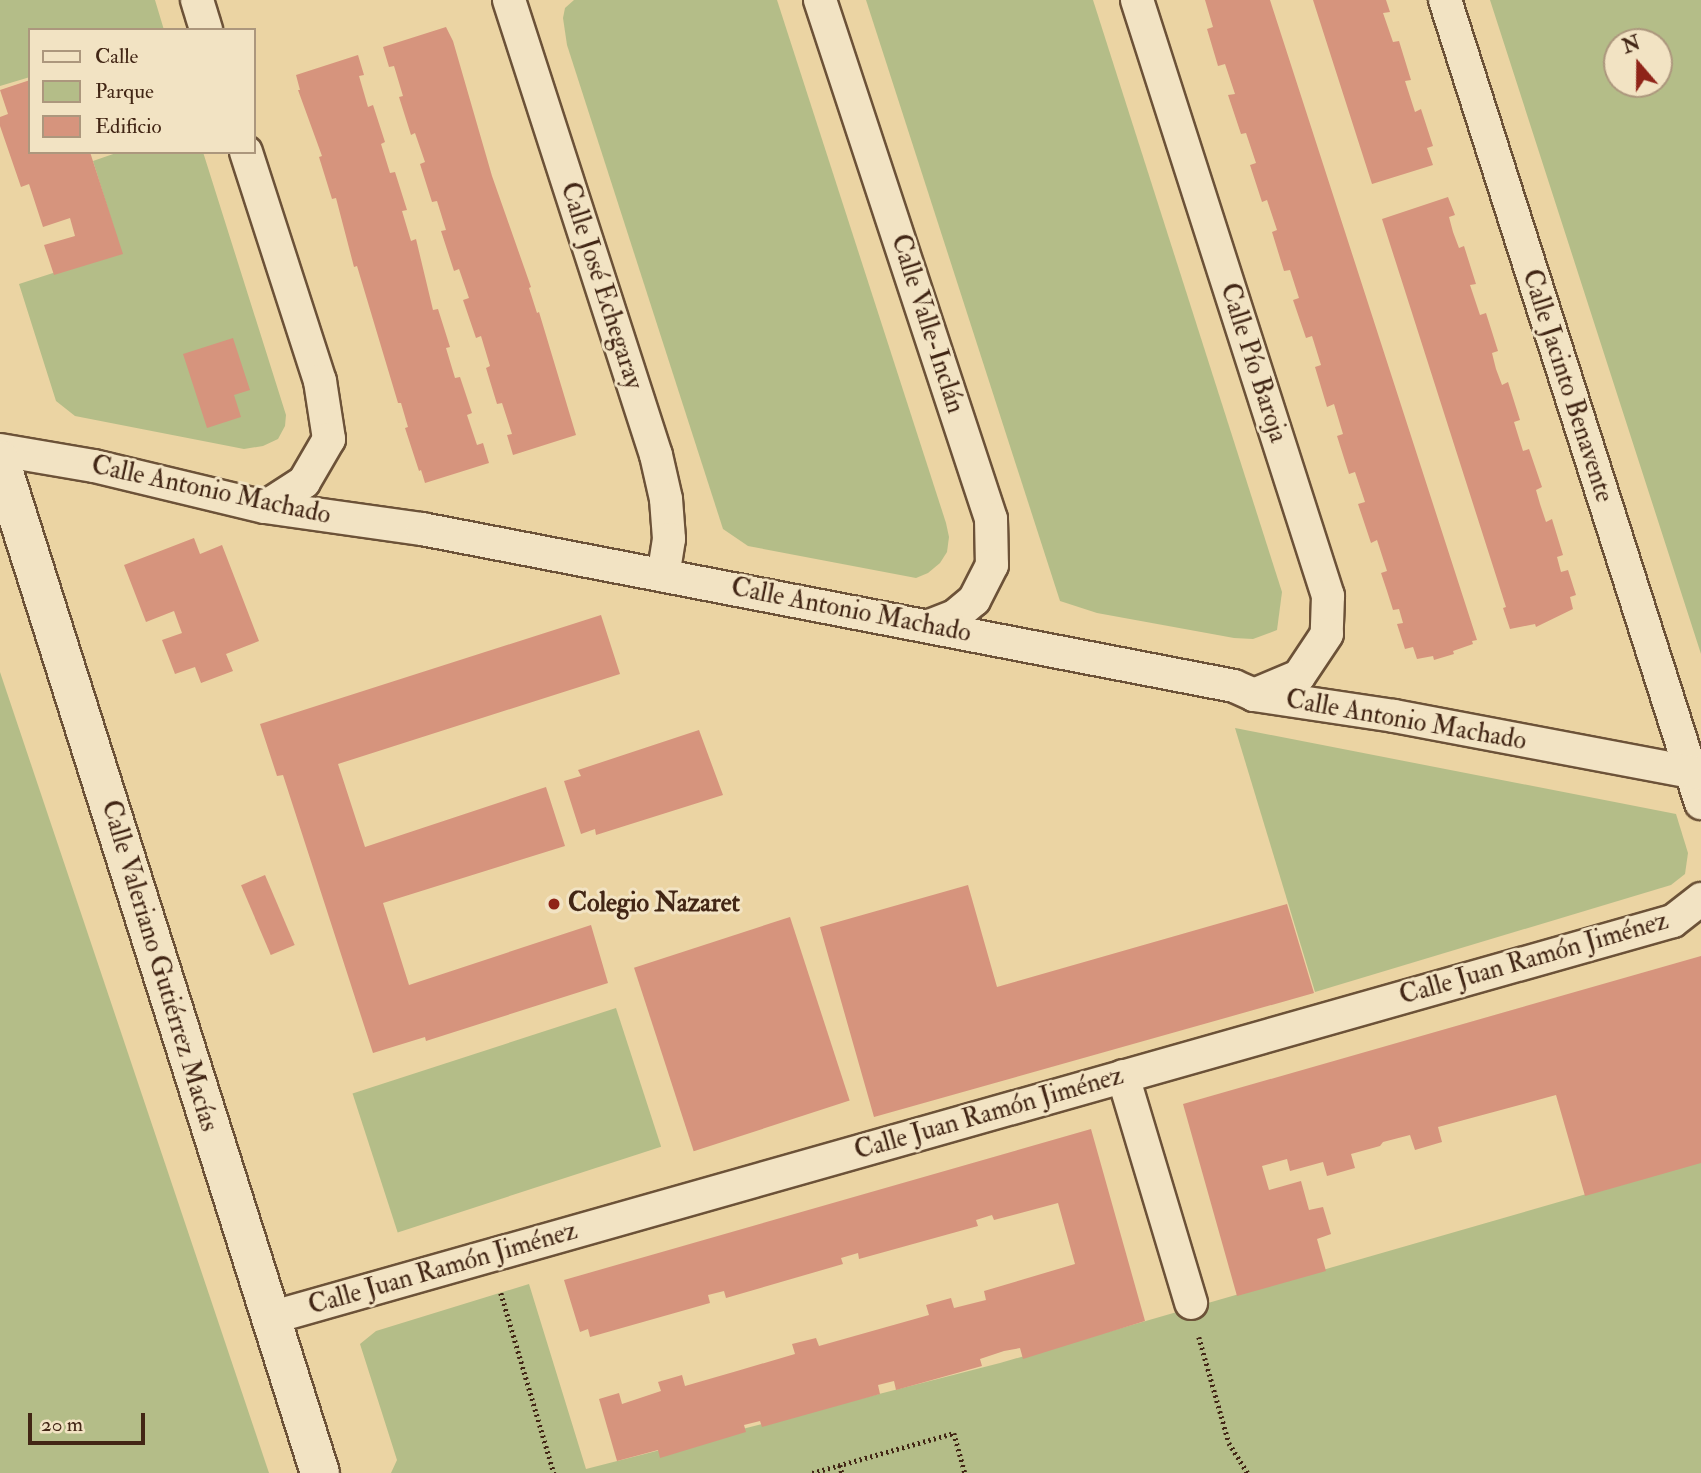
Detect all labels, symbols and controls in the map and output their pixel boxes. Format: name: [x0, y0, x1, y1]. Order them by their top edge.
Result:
legend: [28, 28, 256, 154]
north arrow: [1603, 28, 1673, 98]
text: N: [1619, 31, 1644, 59]
text: Calle: [95, 43, 138, 70]
text: Parque: [95, 78, 154, 105]
text: Edificio: [95, 113, 162, 140]
street label: Calle José Echegaray: [553, 179, 649, 393]
street label: Calle Valle-Inclán: [883, 231, 971, 417]
street label: Calle Jacinto Benavente: [1515, 266, 1619, 506]
street label: Calle Pío Baroja: [1213, 279, 1293, 447]
street label: Calle Antonio Machado: [89, 450, 333, 532]
street label: Calle Antonio Machado: [728, 572, 974, 650]
street label: Calle Antonio Machado: [1283, 684, 1529, 758]
street label: Calle Valeriano Gutiérrez Macías: [94, 797, 224, 1135]
place label: Colegio Nazaret: [568, 888, 740, 920]
marker: Colegio Nazaret: [546, 896, 562, 912]
street label: Calle Juan Ramón Jiménez: [1396, 906, 1672, 1012]
street label: Calle Juan Ramón Jiménez: [851, 1061, 1127, 1167]
street label: Calle Juan Ramón Jiménez: [305, 1216, 581, 1322]
scale bar: [32, 1400, 149, 1444]
text: 20 m: [41, 1411, 83, 1438]

